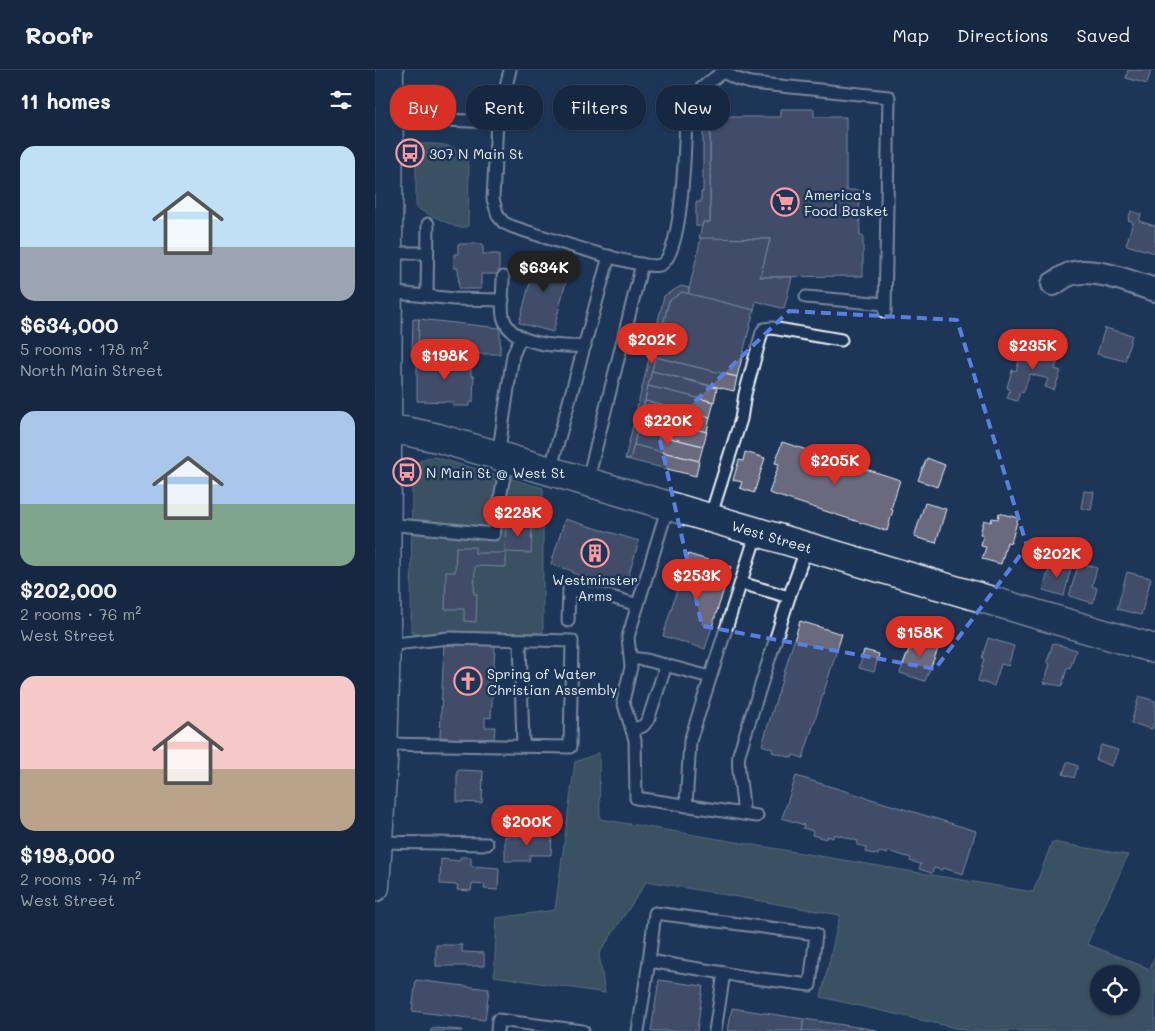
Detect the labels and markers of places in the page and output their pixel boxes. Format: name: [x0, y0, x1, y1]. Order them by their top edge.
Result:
bus stop icon: 307 N Main St: [395, 138, 425, 168]
place label: 307 N Main St: [429, 144, 523, 163]
place label: America's Food Basket: [804, 185, 888, 220]
supermarket icon: America's Food Basket: [770, 187, 800, 217]
pin: $634K: [509, 250, 579, 293]
pin: $202K: [617, 322, 687, 365]
pin: $235K: [998, 328, 1068, 371]
pin: $198K: [410, 338, 480, 381]
pin: $220K: [633, 404, 703, 446]
pin: $205K: [800, 444, 870, 486]
bus stop icon: N Main St @ West St: [392, 457, 422, 487]
place label: N Main St @ West St: [426, 463, 565, 482]
pin: $228K: [483, 496, 553, 538]
pin: $202K: [1022, 536, 1092, 579]
building icon: Westminster Arms: [580, 538, 610, 568]
pin: $253K: [662, 558, 732, 601]
place label: Westminster Arms: [552, 570, 638, 605]
pin: $158K: [885, 616, 955, 658]
place label: Spring of Water Christian Assembly: [487, 664, 617, 699]
church icon: Spring of Water Christian Assembly: [453, 666, 483, 696]
pin: $200K: [492, 804, 562, 847]

